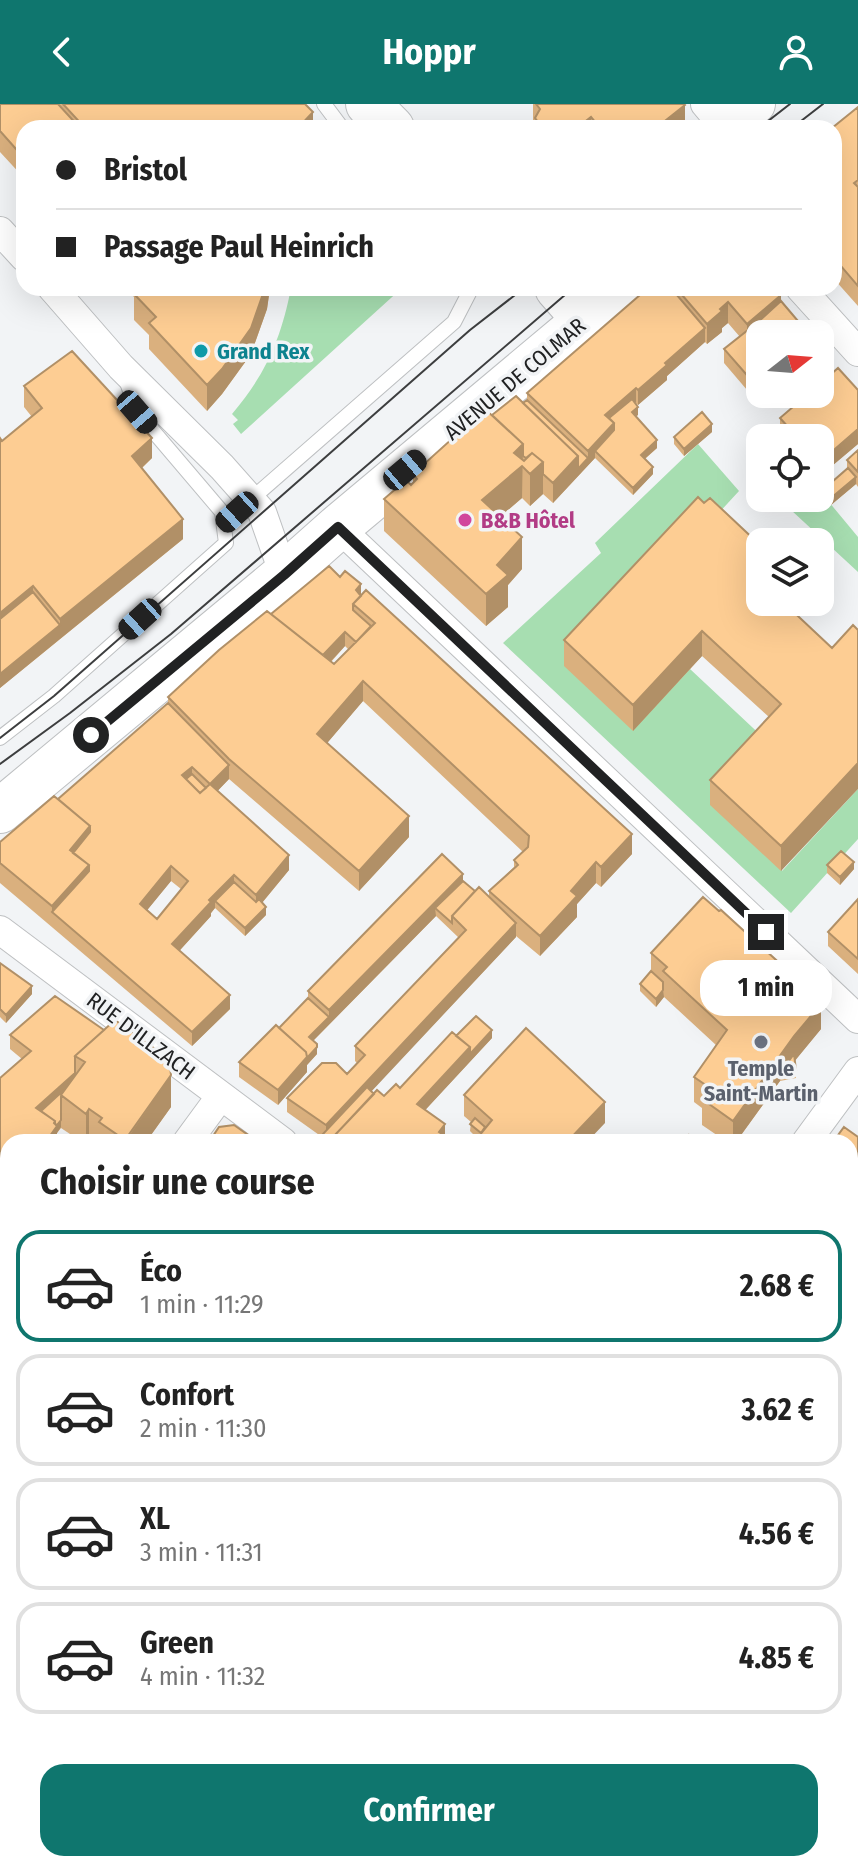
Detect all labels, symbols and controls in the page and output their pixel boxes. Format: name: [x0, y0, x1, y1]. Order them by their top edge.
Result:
icon: back: [40, 30, 84, 74]
text: Hoppr: [382, 30, 476, 74]
icon: person: [774, 30, 818, 74]
text: Bristol: [104, 152, 187, 188]
text: Passage Paul Heinrich: [104, 229, 374, 265]
street label: AVENUE DE COLMAR: [439, 312, 591, 446]
north arrow: [746, 320, 834, 408]
map controls: [746, 320, 834, 616]
place label: Grand Rex: [217, 338, 310, 365]
marker: Grand Rex: [192, 342, 210, 360]
car: [112, 386, 162, 438]
button: locate: [746, 424, 834, 512]
car: [379, 445, 431, 495]
car: [211, 487, 263, 537]
place label: B&B Hôtel: [481, 507, 576, 534]
marker: B&B Hôtel: [456, 511, 474, 529]
button: layers: [746, 528, 834, 616]
car: [114, 594, 166, 644]
route start: [73, 717, 109, 753]
route end: [748, 914, 784, 950]
callout: 1 min: [700, 960, 832, 1016]
text: 1 min: [738, 972, 794, 1003]
street label: RUE D'ILLZACH: [81, 986, 201, 1086]
marker: Temple Saint-Martin: [752, 1033, 770, 1051]
place label: Temple Saint-Martin: [704, 1055, 818, 1107]
text: Choisir une course: [40, 1160, 315, 1204]
icon: car: [44, 1250, 116, 1322]
text: Éco: [140, 1253, 182, 1289]
text: 2.68 €: [740, 1268, 814, 1304]
text: 1 min · 11:29: [140, 1289, 264, 1320]
icon: car: [44, 1374, 116, 1446]
text: Confort: [140, 1377, 234, 1413]
text: 3.62 €: [742, 1392, 814, 1428]
text: 2 min · 11:30: [140, 1413, 267, 1444]
icon: car: [44, 1498, 116, 1570]
text: XL: [140, 1501, 170, 1537]
text: 4.56 €: [739, 1516, 814, 1552]
text: 3 min · 11:31: [140, 1537, 263, 1568]
icon: car: [44, 1622, 116, 1694]
text: Green: [140, 1625, 214, 1661]
text: 4.85 €: [739, 1640, 814, 1676]
text: 4 min · 11:32: [140, 1661, 265, 1692]
button: Confirmer: [40, 1764, 818, 1856]

